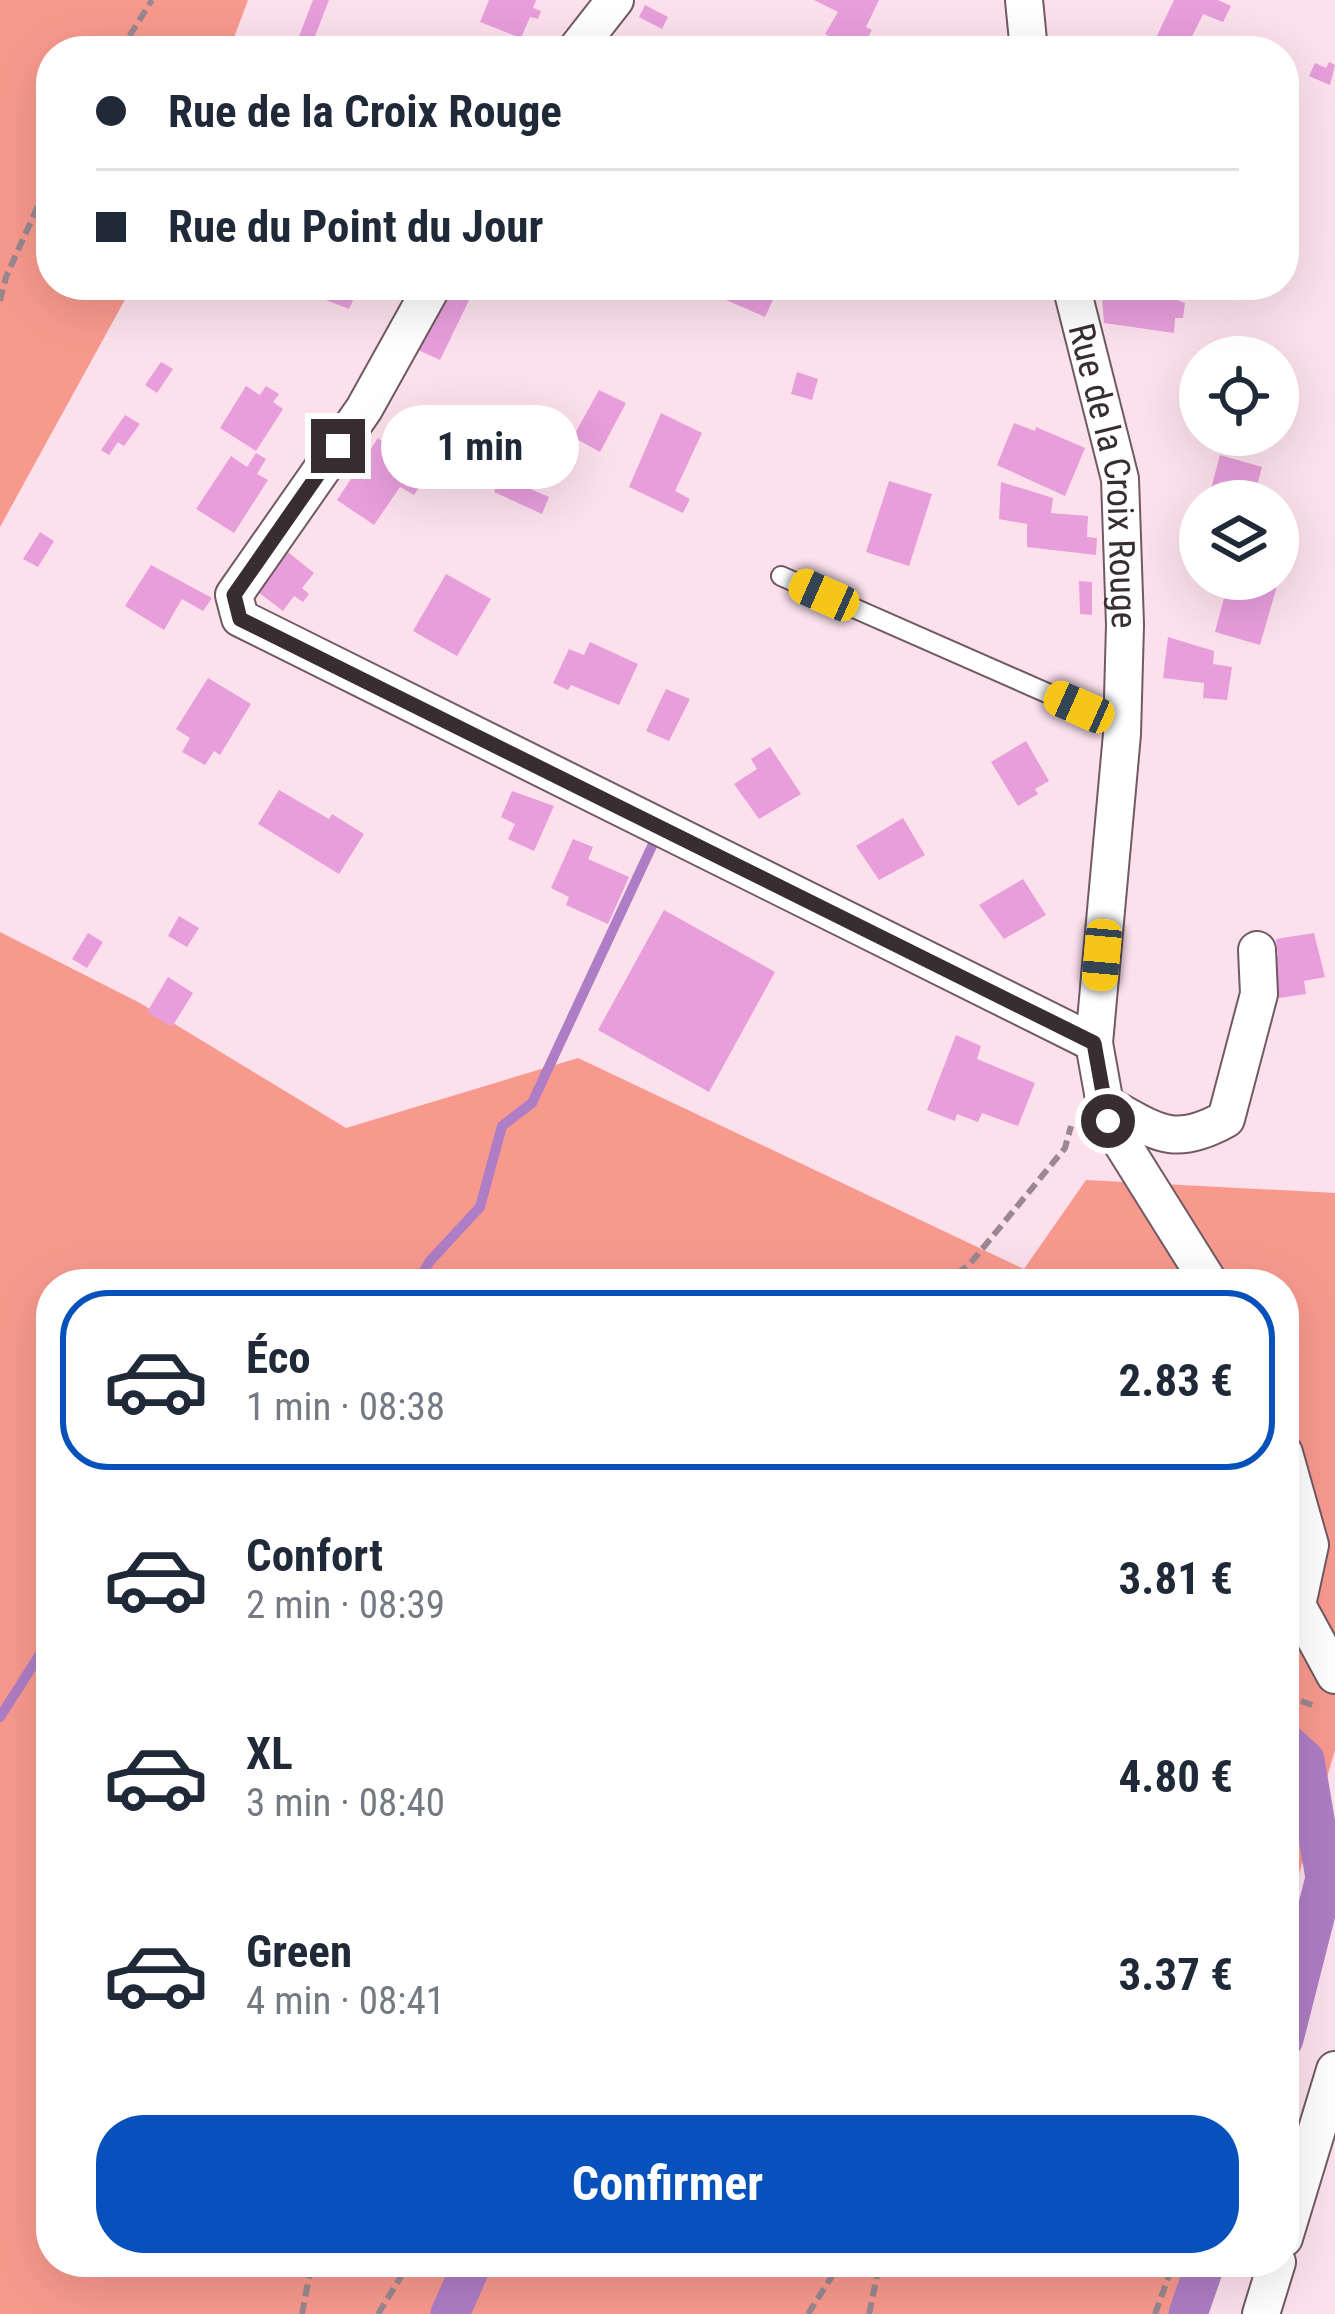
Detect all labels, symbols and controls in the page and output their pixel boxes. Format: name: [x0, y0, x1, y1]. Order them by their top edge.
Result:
text: Rue de la Croix Rouge: [168, 85, 562, 138]
text: Rue du Point du Jour: [168, 200, 543, 253]
street label: Rue de la Croix Rouge: [1060, 319, 1145, 629]
map controls: [1179, 336, 1299, 600]
button: locate: [1179, 336, 1299, 456]
callout: 1 min: [380, 404, 578, 488]
route end: [311, 419, 365, 473]
text: 1 min: [437, 424, 523, 470]
button: layers: [1179, 480, 1299, 600]
car: [784, 564, 864, 626]
car: [1039, 676, 1119, 738]
car: [1081, 918, 1123, 992]
route start: [1081, 1094, 1135, 1148]
icon: car: [102, 1326, 210, 1434]
text: Éco: [246, 1331, 311, 1384]
text: 2.83 €: [1119, 1354, 1233, 1407]
text: 1 min · 08:38: [246, 1384, 445, 1430]
icon: car: [102, 1524, 210, 1632]
text: Confort: [246, 1529, 383, 1582]
text: 3.81 €: [1119, 1552, 1233, 1605]
text: 2 min · 08:39: [246, 1582, 445, 1628]
icon: car: [102, 1722, 210, 1830]
text: XL: [246, 1727, 293, 1780]
text: 4.80 €: [1119, 1750, 1233, 1803]
text: 3 min · 08:40: [246, 1780, 445, 1826]
icon: car: [102, 1920, 210, 2028]
text: Green: [246, 1925, 352, 1978]
text: 3.37 €: [1119, 1948, 1233, 2001]
text: 4 min · 08:41: [246, 1978, 445, 2024]
button: Confirmer: [96, 2115, 1239, 2253]

